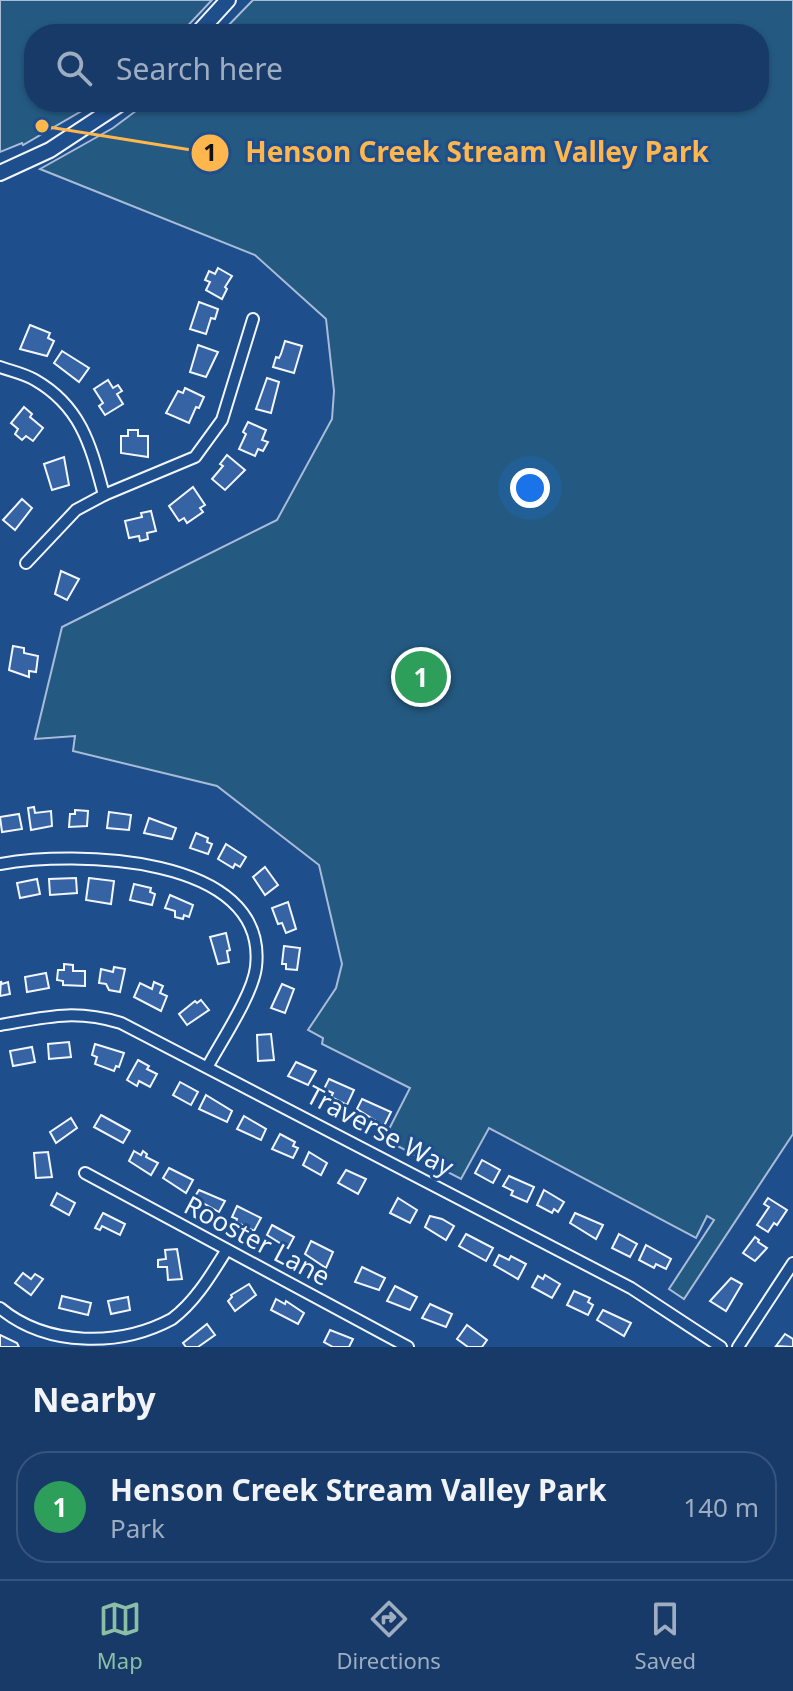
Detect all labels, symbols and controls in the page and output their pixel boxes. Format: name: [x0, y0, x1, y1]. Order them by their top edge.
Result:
search box: [24, 24, 769, 112]
icon: search: [52, 46, 96, 90]
text: Search here: [116, 48, 283, 89]
callout: Henson Creek Stream Valley Park: [190, 127, 725, 179]
text: Henson Creek Stream Valley Park: [245, 132, 709, 170]
text: 1: [203, 135, 217, 168]
your location: [510, 468, 550, 508]
pin: 1: [395, 647, 447, 707]
street label: Traverse Way: [301, 1076, 461, 1184]
street label: Rooster Lane: [178, 1187, 337, 1294]
text: Nearby: [32, 1376, 156, 1422]
text: Henson Creek Stream Valley Park: [110, 1469, 607, 1510]
text: 1: [53, 1489, 67, 1525]
text: 140 m: [683, 1489, 759, 1525]
text: Park: [110, 1510, 165, 1546]
tab: Map: [97, 1597, 143, 1675]
tab: Directions: [336, 1597, 441, 1675]
tab: Saved: [635, 1597, 696, 1675]

